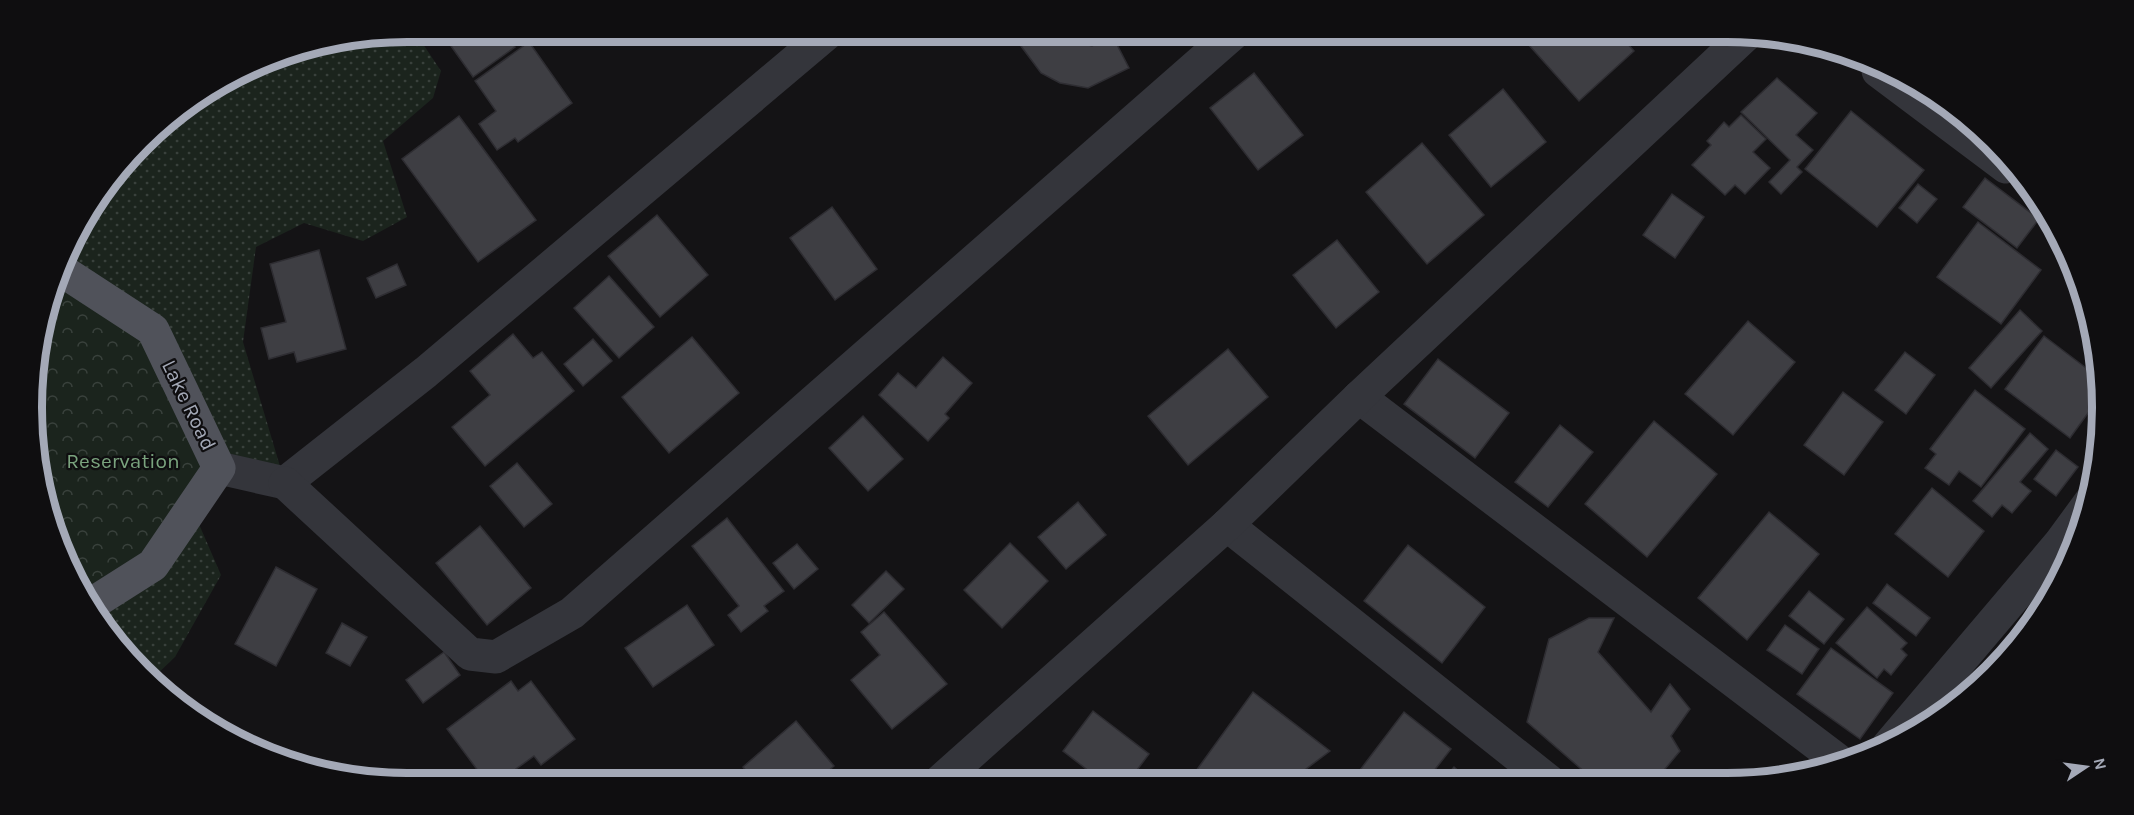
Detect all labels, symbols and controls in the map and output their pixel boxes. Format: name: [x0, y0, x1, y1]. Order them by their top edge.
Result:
street label: Lake Road: [157, 356, 221, 454]
park label: Reservation: [66, 449, 180, 473]
north arrow: [2056, 737, 2116, 797]
text: N: [2090, 756, 2111, 771]

